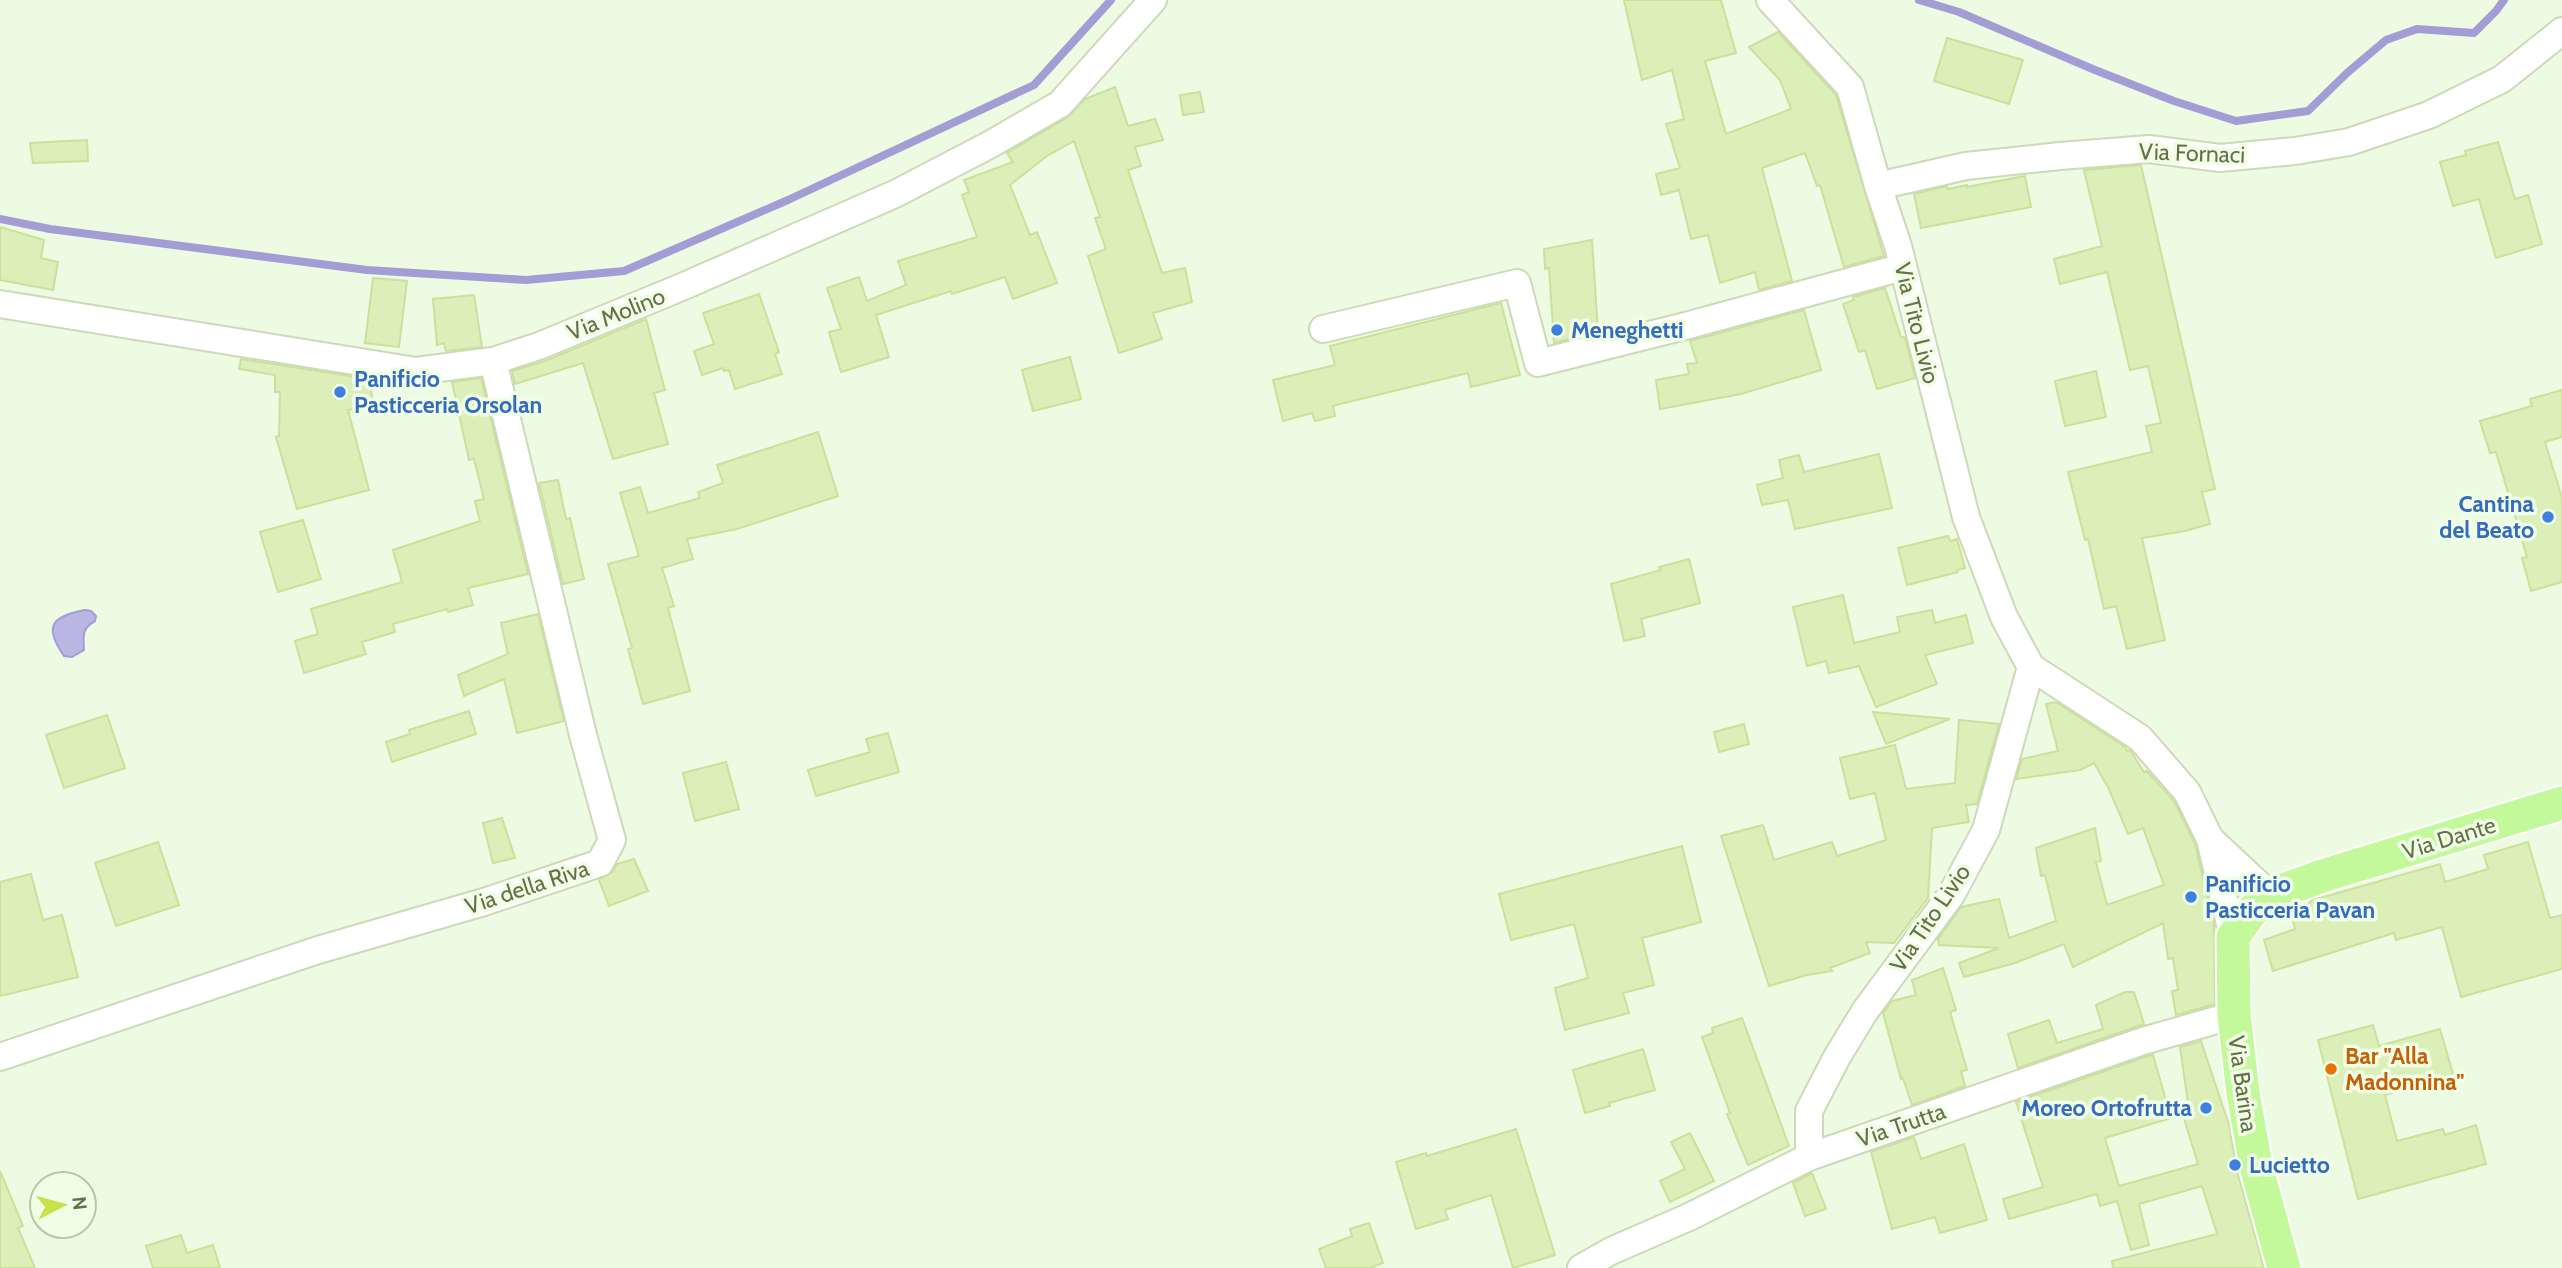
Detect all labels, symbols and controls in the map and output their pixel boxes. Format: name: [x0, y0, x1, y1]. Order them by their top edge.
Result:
street label: Via Fornaci: [2138, 137, 2246, 169]
street label: Via Tito Livio: [1888, 260, 1946, 386]
street label: Via Molino: [563, 282, 669, 346]
place label: Meneghetti: [1571, 316, 1684, 344]
marker: Meneghetti: [1549, 322, 1565, 338]
place label: Panificio Pasticceria Orsolan: [354, 365, 542, 419]
marker: Panificio Pasticceria Orsolan: [332, 384, 348, 400]
place label: Cantina del Beato: [2439, 490, 2535, 544]
marker: Cantina del Beato: [2540, 509, 2556, 525]
street label: Via Dante: [2399, 811, 2499, 865]
street label: Via della Riva: [462, 854, 592, 920]
street label: Via Tito Livio: [1884, 859, 1976, 977]
place label: Panificio Pasticceria Pavan: [2205, 870, 2375, 924]
marker: Panificio Pasticceria Pavan: [2183, 889, 2199, 905]
street label: Via Barina: [2222, 1034, 2264, 1134]
place label: Bar "Alla Madonnina": [2345, 1042, 2464, 1096]
marker: Bar "Alla Madonnina": [2323, 1061, 2339, 1077]
place label: Moreo Ortofrutta: [2021, 1094, 2193, 1122]
street label: Via Trutta: [1853, 1097, 1949, 1153]
marker: Moreo Ortofrutta: [2198, 1100, 2214, 1116]
place label: Lucietto: [2249, 1151, 2330, 1179]
marker: Lucietto: [2227, 1157, 2243, 1173]
north arrow: [28, 1170, 98, 1240]
text: N: [67, 1195, 92, 1211]

